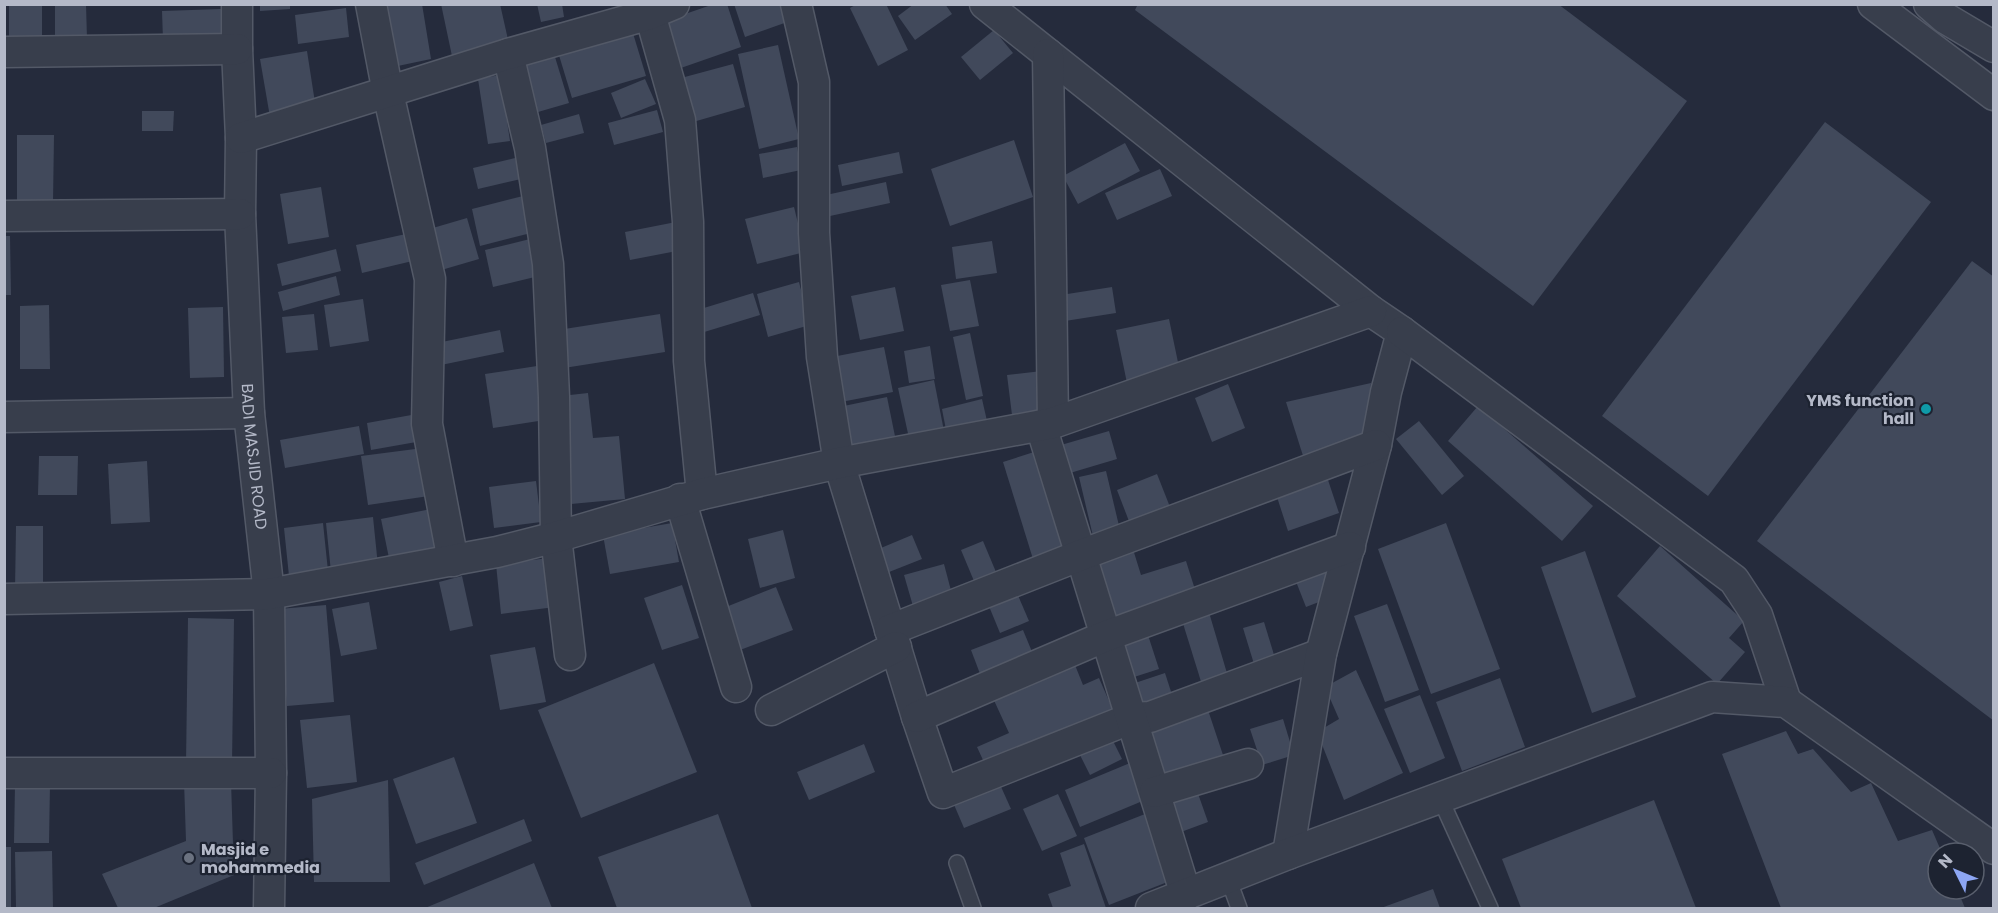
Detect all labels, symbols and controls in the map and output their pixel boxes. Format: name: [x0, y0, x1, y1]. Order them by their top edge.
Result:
street label: BADI MASJID ROAD: [236, 383, 273, 531]
place label: YMS function hall: [1806, 389, 1914, 430]
marker: YMS function hall: [1919, 402, 1933, 416]
place label: Masjid e mohammedia: [201, 838, 320, 879]
north arrow: [1926, 841, 1986, 901]
text: N: [1933, 849, 1958, 873]
marker: Masjid e mohammedia: [182, 851, 196, 865]

